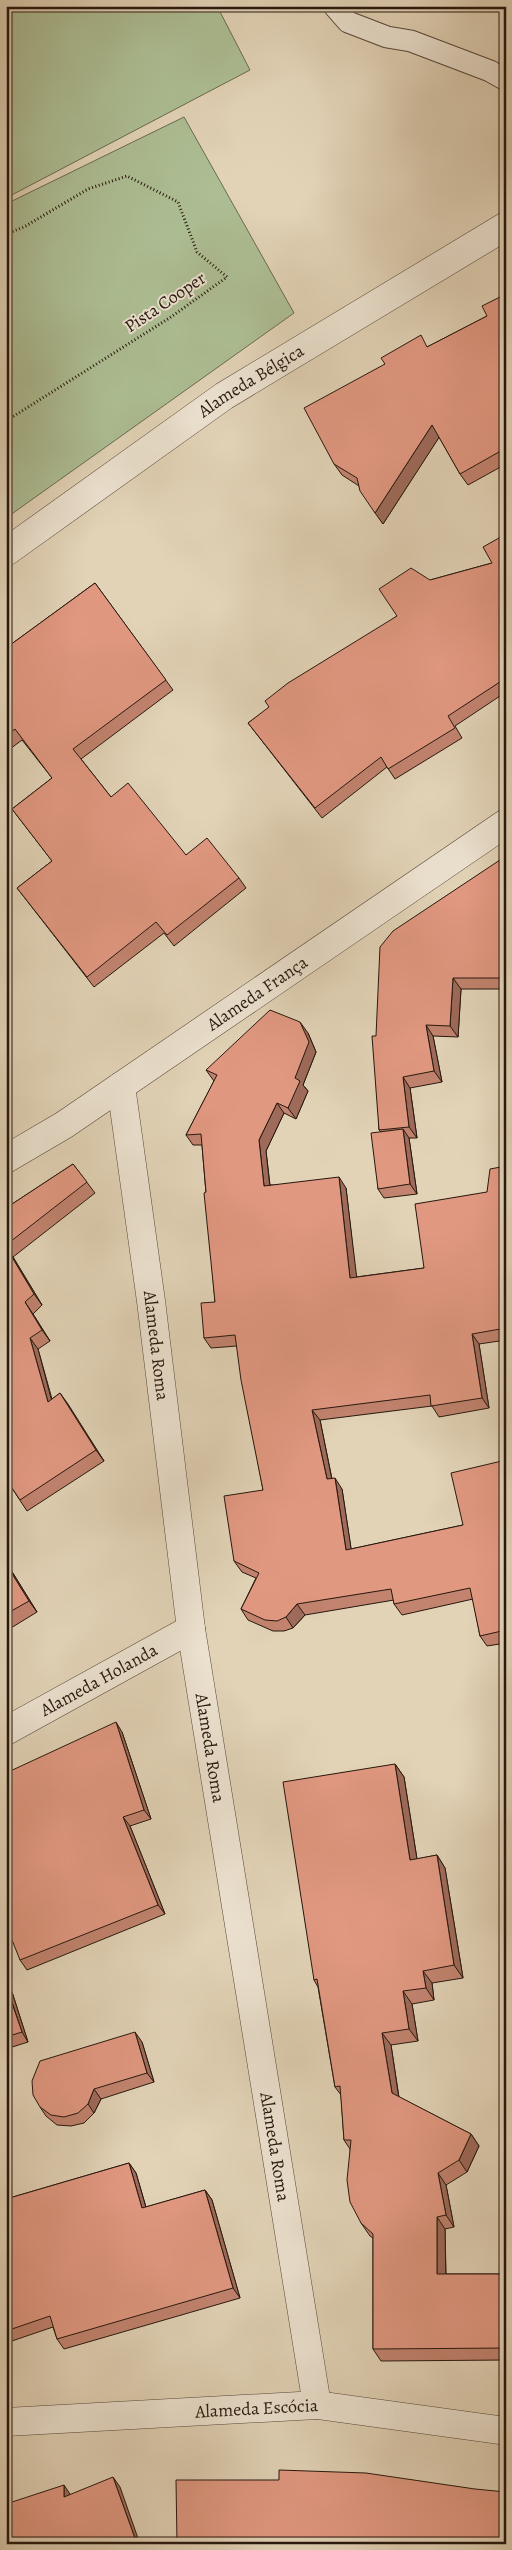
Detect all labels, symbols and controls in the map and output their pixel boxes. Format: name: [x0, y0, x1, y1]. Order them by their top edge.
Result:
street label: Pista Cooper: [120, 266, 210, 338]
street label: Alameda Bélgica: [192, 338, 309, 423]
street label: Alameda França: [201, 950, 313, 1037]
street label: Alameda Roma: [138, 1288, 175, 1402]
street label: Alameda Holanda: [35, 1637, 162, 1722]
street label: Alameda Roma: [189, 1690, 231, 1805]
street label: Alameda Roma: [254, 2089, 296, 2204]
street label: Alameda Escócia: [194, 2393, 319, 2424]

